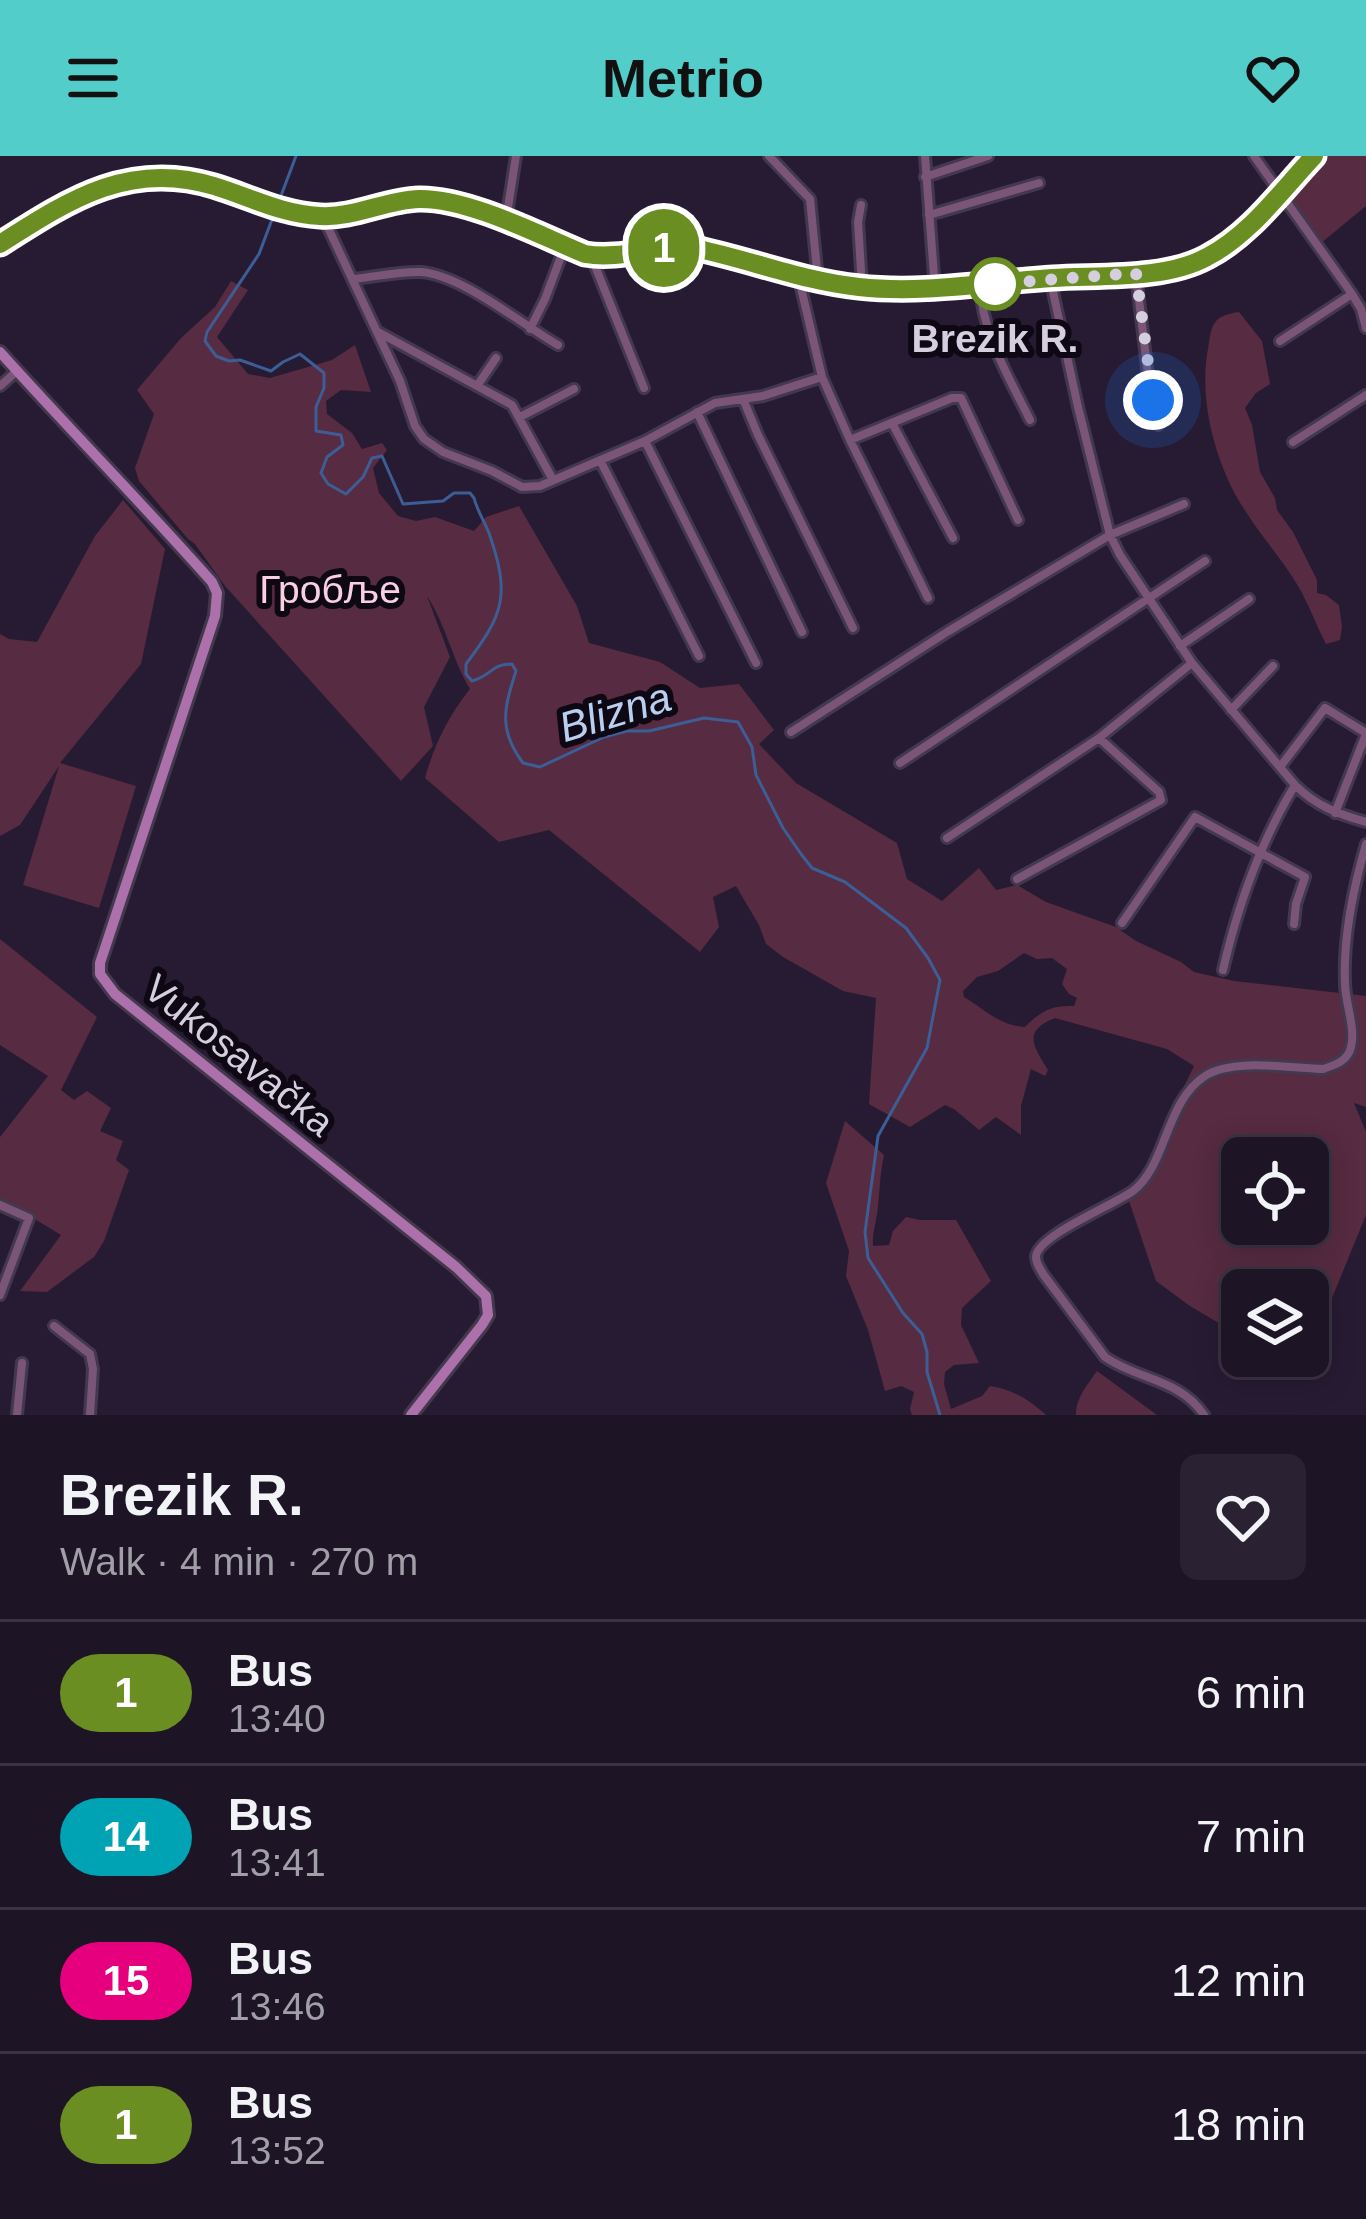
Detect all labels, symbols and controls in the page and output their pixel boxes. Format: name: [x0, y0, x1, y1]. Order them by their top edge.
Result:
icon: menu: [60, 45, 126, 111]
icon: heart: [1240, 45, 1306, 111]
text: Metrio: [602, 48, 764, 108]
line badge: 1: [625, 209, 703, 287]
text: 1: [652, 224, 676, 271]
marker: Brezik R.: [970, 259, 1020, 309]
place label: Brezik R.: [912, 317, 1078, 360]
your location: [1123, 370, 1183, 430]
park label: Гробље: [259, 568, 401, 611]
water label: Blizna: [553, 673, 677, 751]
street label: Vukosavačka: [136, 966, 342, 1144]
map controls: [1221, 1137, 1329, 1377]
button: locate: [1221, 1137, 1329, 1245]
button: layers: [1221, 1269, 1329, 1377]
button: heart: [1180, 1454, 1306, 1580]
text: Brezik R.: [60, 1463, 304, 1527]
text: Walk · 4 min · 270 m: [60, 1540, 418, 1583]
text: Bus: [228, 1645, 313, 1696]
text: 6 min: [1196, 1667, 1306, 1718]
text: 1: [114, 1669, 138, 1716]
text: 13:40: [228, 1697, 326, 1740]
text: Bus: [228, 1789, 313, 1840]
text: 7 min: [1196, 1811, 1306, 1862]
text: 14: [103, 1813, 149, 1860]
text: 13:41: [228, 1841, 326, 1884]
text: Bus: [228, 1933, 313, 1984]
text: 12 min: [1171, 1955, 1306, 2006]
text: 15: [103, 1957, 149, 2004]
text: 13:46: [228, 1985, 326, 2028]
text: Bus: [228, 2077, 313, 2128]
text: 18 min: [1171, 2099, 1306, 2150]
text: 1: [114, 2101, 138, 2148]
text: 13:52: [228, 2129, 326, 2172]

